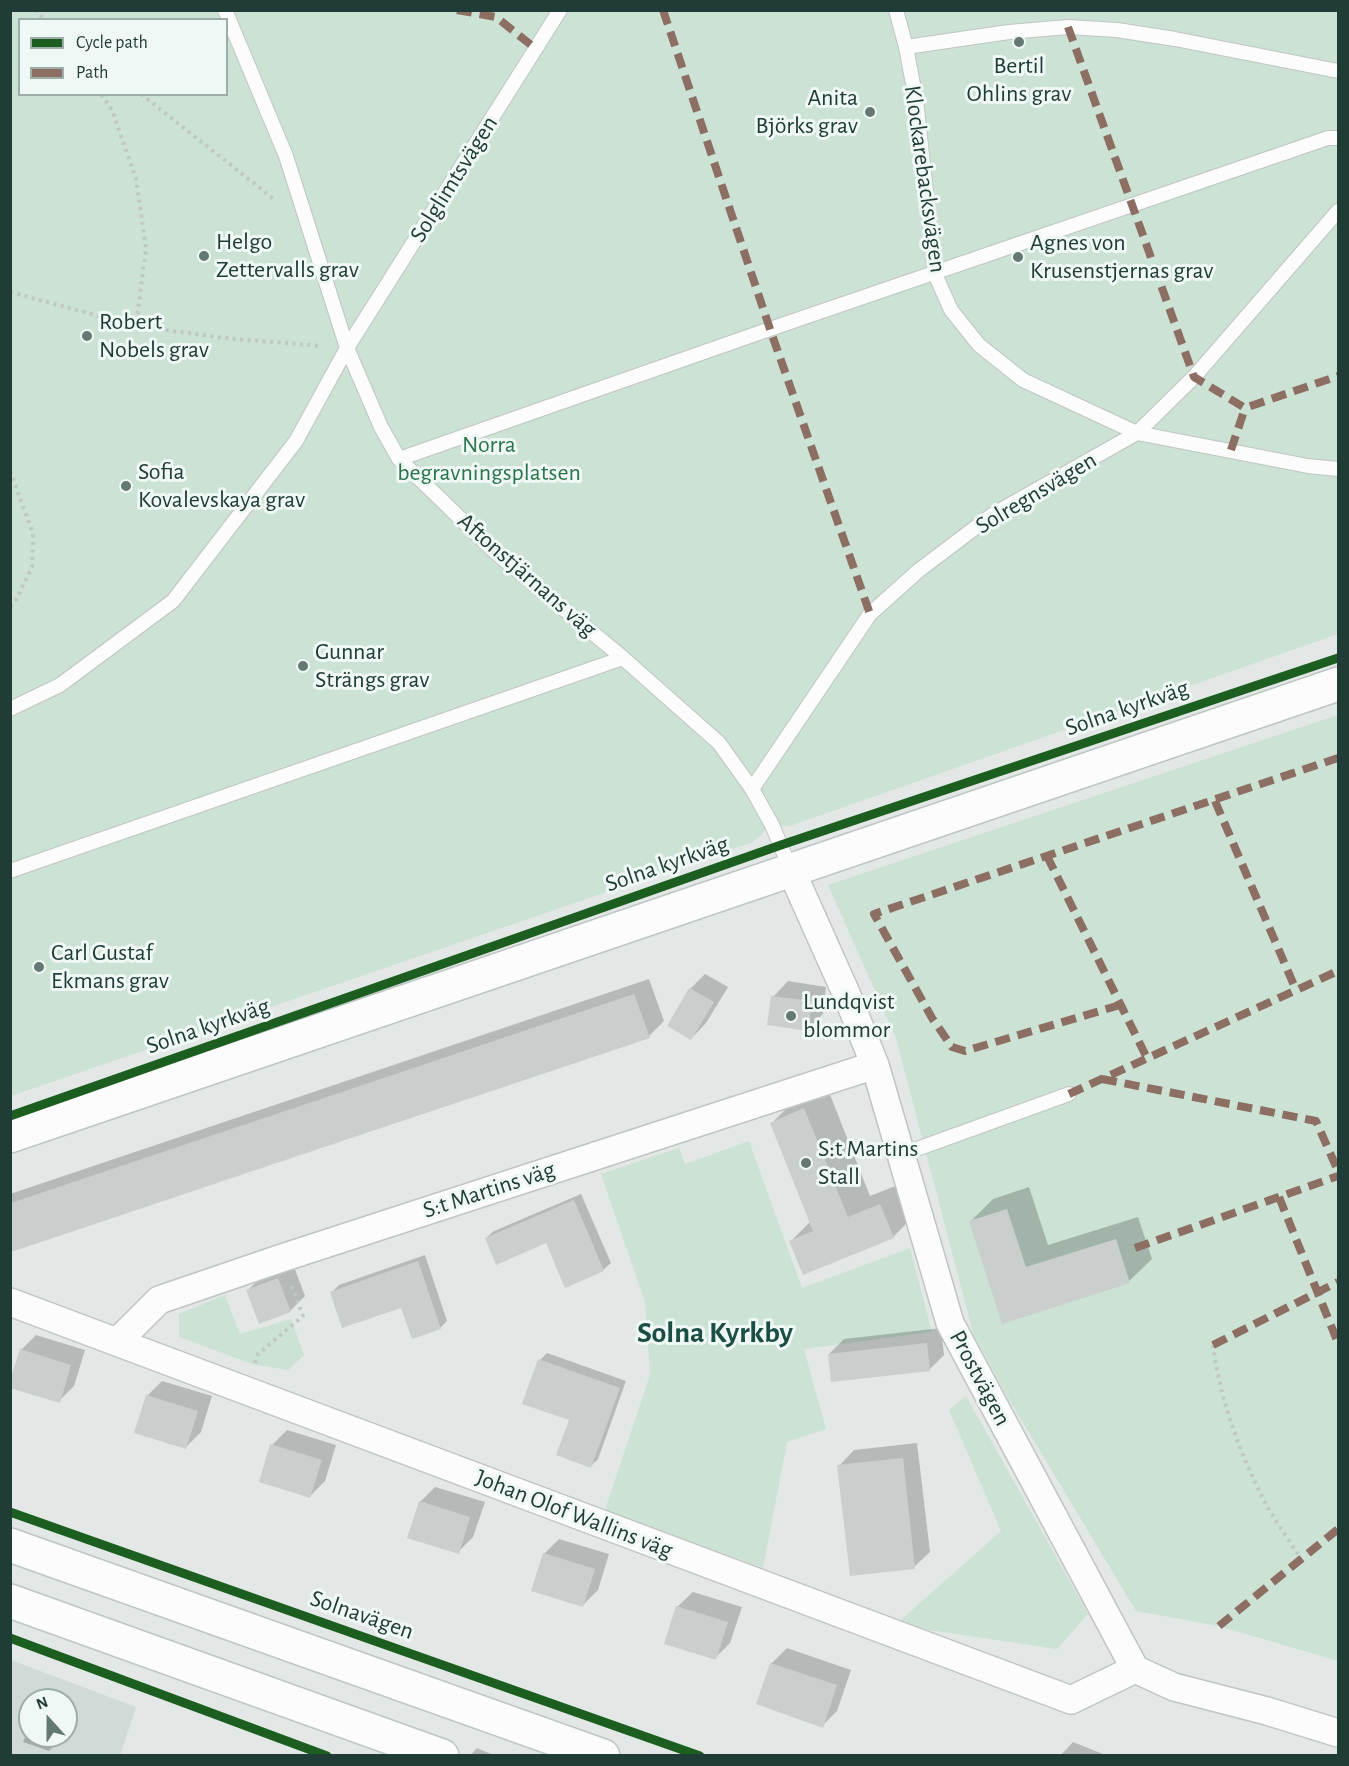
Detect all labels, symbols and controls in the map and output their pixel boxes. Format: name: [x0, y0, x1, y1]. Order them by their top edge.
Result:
legend: [18, 18, 228, 96]
text: Cycle path: [76, 34, 148, 52]
marker: Bertil Ohlins grav: [1012, 35, 1026, 49]
place label: Bertil Ohlins grav: [967, 52, 1071, 108]
text: Path: [76, 64, 108, 82]
place label: Anita Björks grav: [756, 84, 858, 140]
street label: Klockarebacksvägen: [898, 84, 952, 274]
marker: Anita Björks grav: [863, 105, 877, 119]
street label: Solglimtsvägen: [404, 110, 504, 248]
place label: Helgo Zettervalls grav: [216, 228, 359, 284]
place label: Agnes von Krusenstjernas grav: [1030, 229, 1213, 285]
marker: Helgo Zettervalls grav: [197, 249, 211, 263]
marker: Agnes von Krusenstjernas grav: [1011, 250, 1025, 264]
place label: Robert Nobels grav: [99, 308, 209, 364]
marker: Robert Nobels grav: [80, 329, 94, 343]
park label: Norra begravningsplatsen: [397, 431, 581, 487]
street label: Solregnsvägen: [970, 446, 1102, 540]
place label: Sofia Kovalevskaya grav: [138, 458, 305, 514]
marker: Sofia Kovalevskaya grav: [119, 479, 133, 493]
street label: Aftonstjärnans väg: [451, 507, 603, 643]
place label: Gunnar Strängs grav: [315, 638, 429, 694]
marker: Gunnar Strängs grav: [296, 659, 310, 673]
street label: Solna kyrkväg: [1062, 673, 1192, 743]
street label: Solna kyrkväg: [602, 829, 732, 899]
place label: Carl Gustaf Ekmans grav: [51, 939, 169, 995]
marker: Carl Gustaf Ekmans grav: [32, 960, 46, 974]
place label: Lundqvist blommor: [803, 988, 895, 1044]
street label: Solna kyrkväg: [143, 991, 273, 1061]
marker: Lundqvist blommor: [784, 1009, 798, 1023]
place label: S:t Martins Stall: [818, 1135, 918, 1191]
street label: S:t Martins väg: [419, 1155, 559, 1225]
marker: S:t Martins Stall: [799, 1156, 813, 1170]
district label: Solna Kyrkby: [637, 1315, 793, 1351]
street label: Prostvägen: [943, 1325, 1017, 1431]
street label: Johan Olof Wallins väg: [471, 1463, 677, 1565]
street label: Solnavägen: [306, 1584, 418, 1646]
north arrow: [18, 1688, 78, 1748]
text: N: [34, 1694, 50, 1713]

